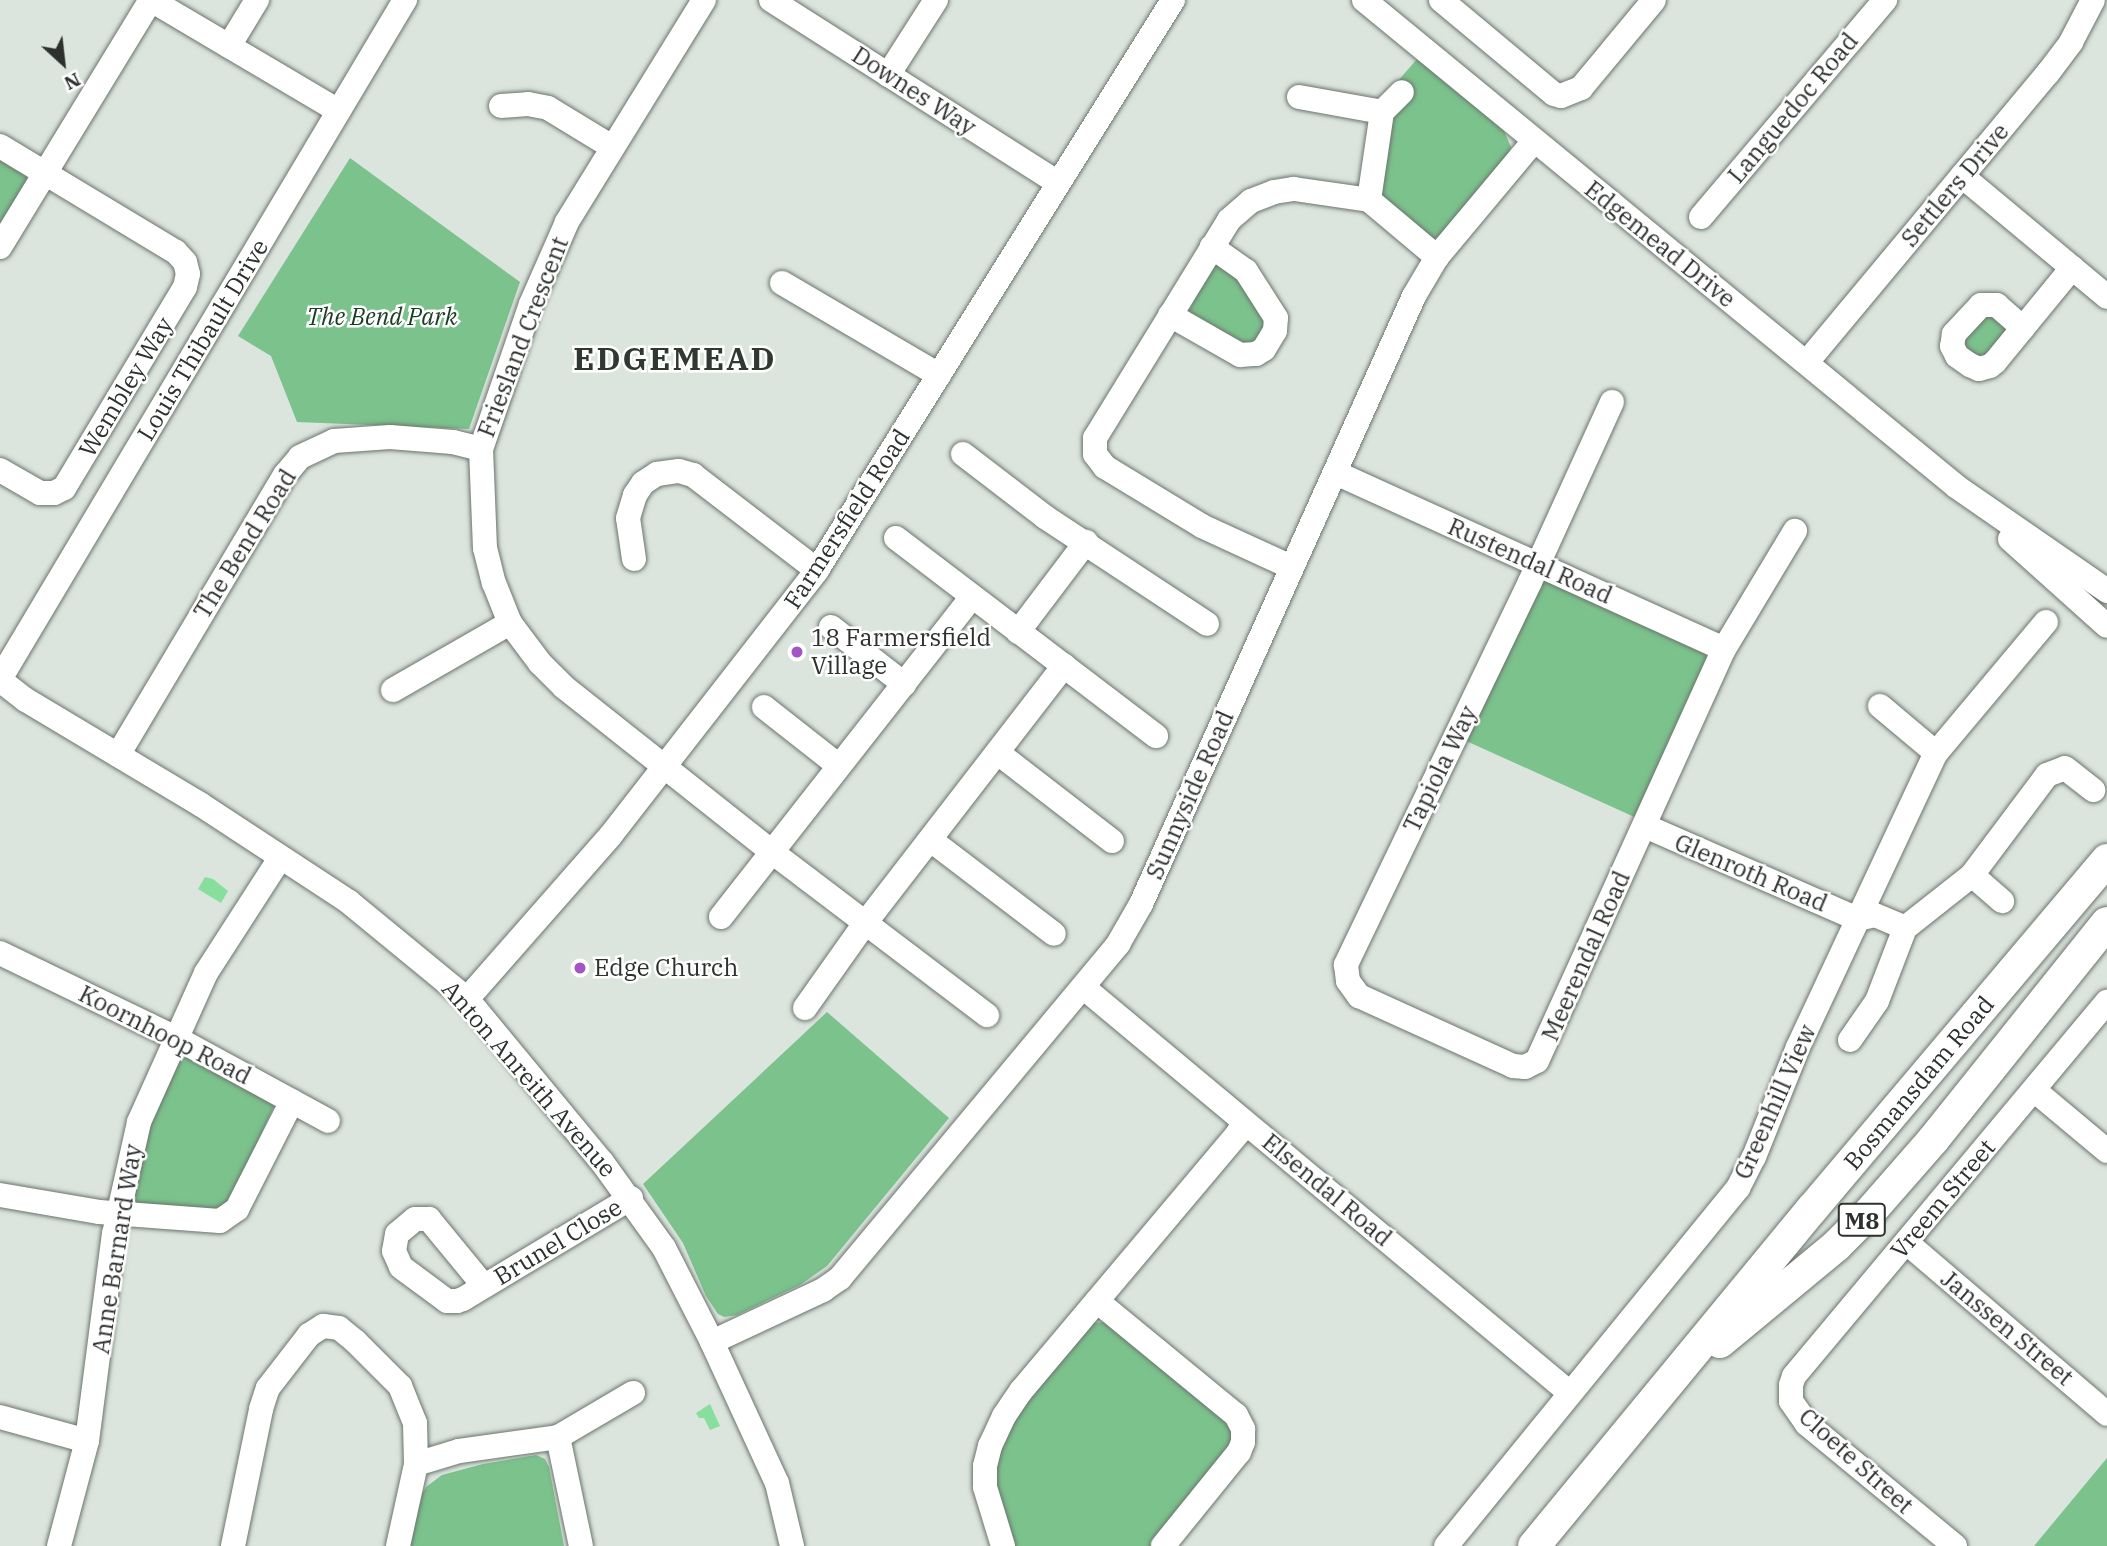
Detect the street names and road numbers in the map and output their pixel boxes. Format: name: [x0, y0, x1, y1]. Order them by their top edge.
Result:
street label: Languedoc Road: [1722, 27, 1864, 189]
street label: Downes Way: [847, 40, 981, 142]
street label: Settlers Drive: [1895, 117, 2015, 253]
street label: Edgemead Drive: [1579, 174, 1741, 314]
street label: Friesland Crescent: [472, 233, 574, 441]
street label: Louis Thibault Drive: [131, 234, 275, 446]
street label: Wembley Way: [73, 312, 179, 462]
street label: Farmersfield Road: [778, 424, 916, 614]
street label: The Bend Road: [188, 464, 302, 624]
street label: Rustendal Road: [1443, 512, 1617, 610]
street label: Tapiola Way: [1397, 701, 1483, 837]
street label: Sunnyside Road: [1140, 706, 1240, 884]
street label: Glenroth Road: [1670, 828, 1832, 918]
street label: Meerendal Road: [1536, 866, 1636, 1046]
street label: Anton Anreith Avenue: [436, 975, 622, 1183]
street label: Koornhoop Road: [74, 979, 256, 1091]
street label: Bosmansdam Road: [1838, 990, 2000, 1176]
street label: Greenhill View: [1728, 1020, 1822, 1184]
street label: Elsendal Road: [1256, 1127, 1398, 1253]
street label: Vreem Street: [1885, 1134, 2001, 1264]
street label: Anne Barnard Way: [86, 1142, 148, 1356]
street label: Brunel Close: [489, 1193, 627, 1291]
road number: M8: [1838, 1200, 1886, 1240]
street label: Janssen Street: [1935, 1264, 2079, 1392]
street label: Cloete Street: [1793, 1402, 1919, 1520]

